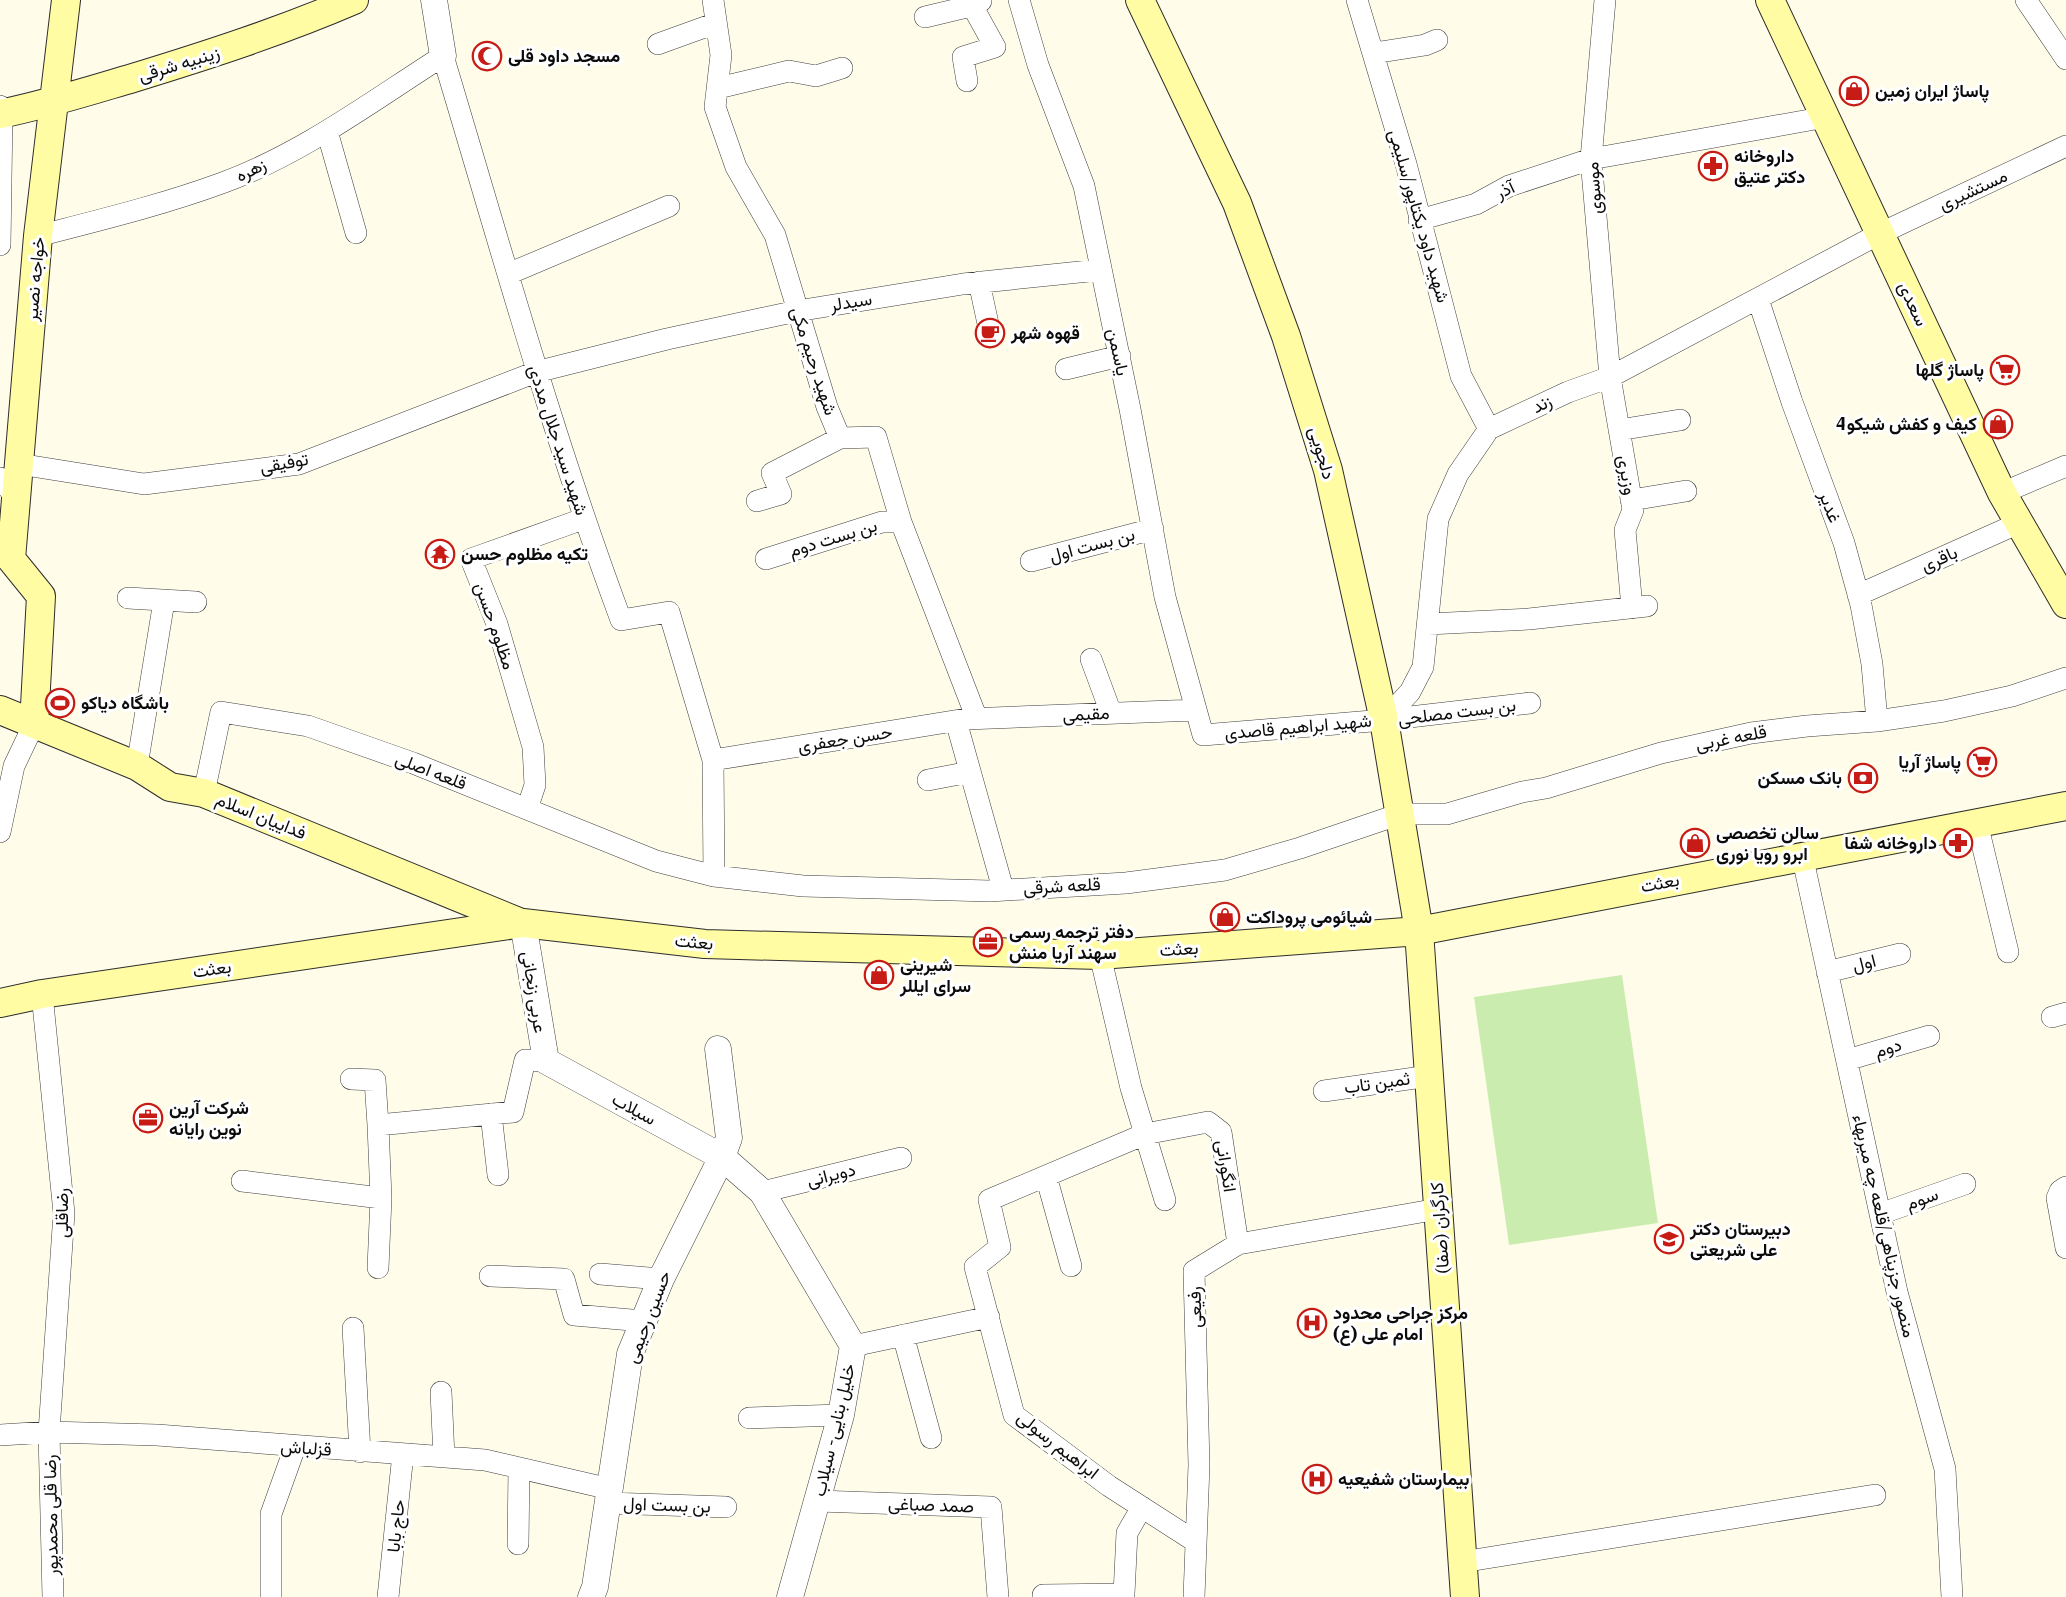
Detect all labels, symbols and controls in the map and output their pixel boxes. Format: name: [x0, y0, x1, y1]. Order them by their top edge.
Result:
street label: زینبیه شرقی: [135, 40, 222, 87]
mosque icon: مسجد داود قلی: [471, 40, 503, 72]
place label: مسجد داود قلی: [508, 44, 621, 67]
shop icon: پاساژ ایران زمین: [1838, 75, 1870, 107]
place label: پاساژ ایران زمین: [1875, 79, 1989, 103]
street label: شهید داود یکتاپور/سلیمی: [1383, 126, 1455, 306]
place label: داروخانه دکتر عتیق: [1734, 144, 1805, 188]
pharmacy icon: داروخانه دکتر عتیق: [1697, 150, 1729, 182]
street label: زهره: [232, 152, 270, 187]
street label: موسوی: [1580, 161, 1607, 215]
street label: مستشیری: [1935, 164, 2011, 215]
street label: آذر: [1490, 174, 1520, 204]
street label: خواجه نصیر: [19, 236, 50, 323]
street label: سعدی: [1893, 278, 1934, 330]
street label: سیدلر: [827, 287, 874, 316]
street label: شهید رحیم مکی: [785, 304, 843, 418]
cafe icon: قهوه شهر: [974, 317, 1006, 349]
place label: قهوه شهر: [1010, 321, 1080, 344]
street label: یاسمن: [1102, 326, 1135, 378]
supermarket icon: پاساژ گلها: [1989, 354, 2021, 386]
place label: پاساژ گلها: [1915, 358, 1984, 382]
street label: شهید سید جلال مددی: [523, 362, 594, 518]
street label: زند: [1528, 389, 1556, 418]
shop icon: کیف و کفش شیکو4: [1982, 408, 2014, 440]
place label: کیف و کفش شیکو4: [1836, 412, 1977, 435]
street label: دلجویی: [1304, 424, 1341, 482]
street label: توفیقی: [258, 447, 310, 478]
street label: وزیری: [1613, 453, 1642, 497]
street label: غدیر: [1814, 487, 1847, 526]
street label: بن بست دوم: [786, 513, 880, 563]
street label: بن بست اول: [1047, 522, 1137, 567]
temple icon: تکیه مظلوم حسن: [424, 538, 456, 570]
street label: باقری: [1917, 540, 1961, 577]
place label: تکیه مظلوم حسن: [461, 542, 588, 566]
street label: مظلوم حسن: [469, 579, 521, 673]
sports icon: باشگاه دیاکو: [44, 687, 76, 719]
place label: باشگاه دیاکو: [81, 691, 169, 714]
street label: بن بست مصلحی: [1397, 693, 1517, 730]
street label: مقیمی: [1062, 701, 1110, 726]
street label: شهید ابراهیم قاصدی: [1223, 709, 1373, 745]
street label: قلعه غربی: [1693, 719, 1769, 756]
street label: حسن جعفری: [796, 720, 894, 757]
street label: قلعه اصلی: [392, 746, 470, 795]
supermarket icon: پاساژ آریا: [1966, 746, 1998, 778]
place label: پاساژ آریا: [1898, 750, 1961, 774]
bank icon: بانک مسکن: [1847, 762, 1879, 794]
place label: بانک مسکن: [1758, 766, 1842, 789]
street label: فداییان اسلام: [212, 787, 310, 845]
place label: سالن تخصصی ابرو رویا نوری: [1716, 821, 1819, 865]
shop icon: سالن تخصصی ابرو رویا نوری: [1679, 827, 1711, 859]
pharmacy icon: داروخانه شفا: [1942, 827, 1974, 859]
place label: داروخانه شفا: [1844, 831, 1937, 854]
street label: بعثت: [1639, 868, 1681, 897]
street label: قلعه شرقی: [1023, 872, 1101, 899]
shop icon: شیائومی پروداکت: [1209, 901, 1241, 933]
place label: شیائومی پروداکت: [1246, 905, 1372, 929]
place label: دفتر ترجمه رسمی سهند آریا منش: [1009, 920, 1134, 964]
office icon: دفتر ترجمه رسمی سهند آریا منش: [972, 926, 1004, 958]
street label: بعثت: [674, 928, 714, 955]
street label: بعثت: [1159, 936, 1199, 961]
street label: اول: [1850, 948, 1878, 977]
street label: عربی زنجانی: [517, 949, 552, 1035]
place label: شیرینی سرای ایللر: [899, 953, 971, 997]
street label: بعثت: [191, 954, 233, 983]
shop icon: شیرینی سرای ایللر: [863, 959, 895, 991]
street label: دوم: [1871, 1033, 1905, 1063]
street label: ثمین تاب: [1342, 1066, 1411, 1099]
street label: سیلاب: [608, 1087, 661, 1130]
place label: شرکت آرین نوین رایانه: [169, 1096, 249, 1140]
office icon: شرکت آرین نوین رایانه: [132, 1102, 164, 1134]
street label: منصور جزپناهی/قلعه چه میربهاء: [1847, 1112, 1921, 1340]
street label: انگورانی: [1211, 1138, 1242, 1194]
street label: دویرانی: [804, 1157, 858, 1192]
street label: کارگران (صفا): [1425, 1181, 1454, 1275]
street label: سوم: [1902, 1182, 1942, 1216]
street label: رضاقلی: [50, 1188, 73, 1238]
place label: دبیرستان دکتر علی شریعتی: [1689, 1217, 1791, 1261]
school or university icon: دبیرستان دکتر علی شریعتی: [1653, 1223, 1685, 1255]
street label: حسین رحیمی: [619, 1267, 676, 1366]
street label: رفیعی: [1183, 1286, 1206, 1328]
place label: مرکز جراحی محدود امام علی (ع): [1333, 1301, 1468, 1346]
hospital icon: مرکز جراحی محدود امام علی (ع): [1296, 1307, 1328, 1339]
street label: خلیل بنایی- سیلاب: [807, 1361, 860, 1499]
street label: ابراهیم رسولی: [1012, 1405, 1104, 1485]
street label: قزلباش: [280, 1434, 332, 1461]
street label: رضا قلی محمدپور: [38, 1454, 64, 1577]
hospital icon: بیمارستان شفیعیه: [1301, 1463, 1333, 1495]
place label: بیمارستان شفیعیه: [1338, 1467, 1470, 1490]
street label: بن بست اول: [623, 1491, 711, 1518]
street label: صمد صباغی: [888, 1492, 974, 1517]
street label: حاج بابا: [381, 1498, 411, 1554]

